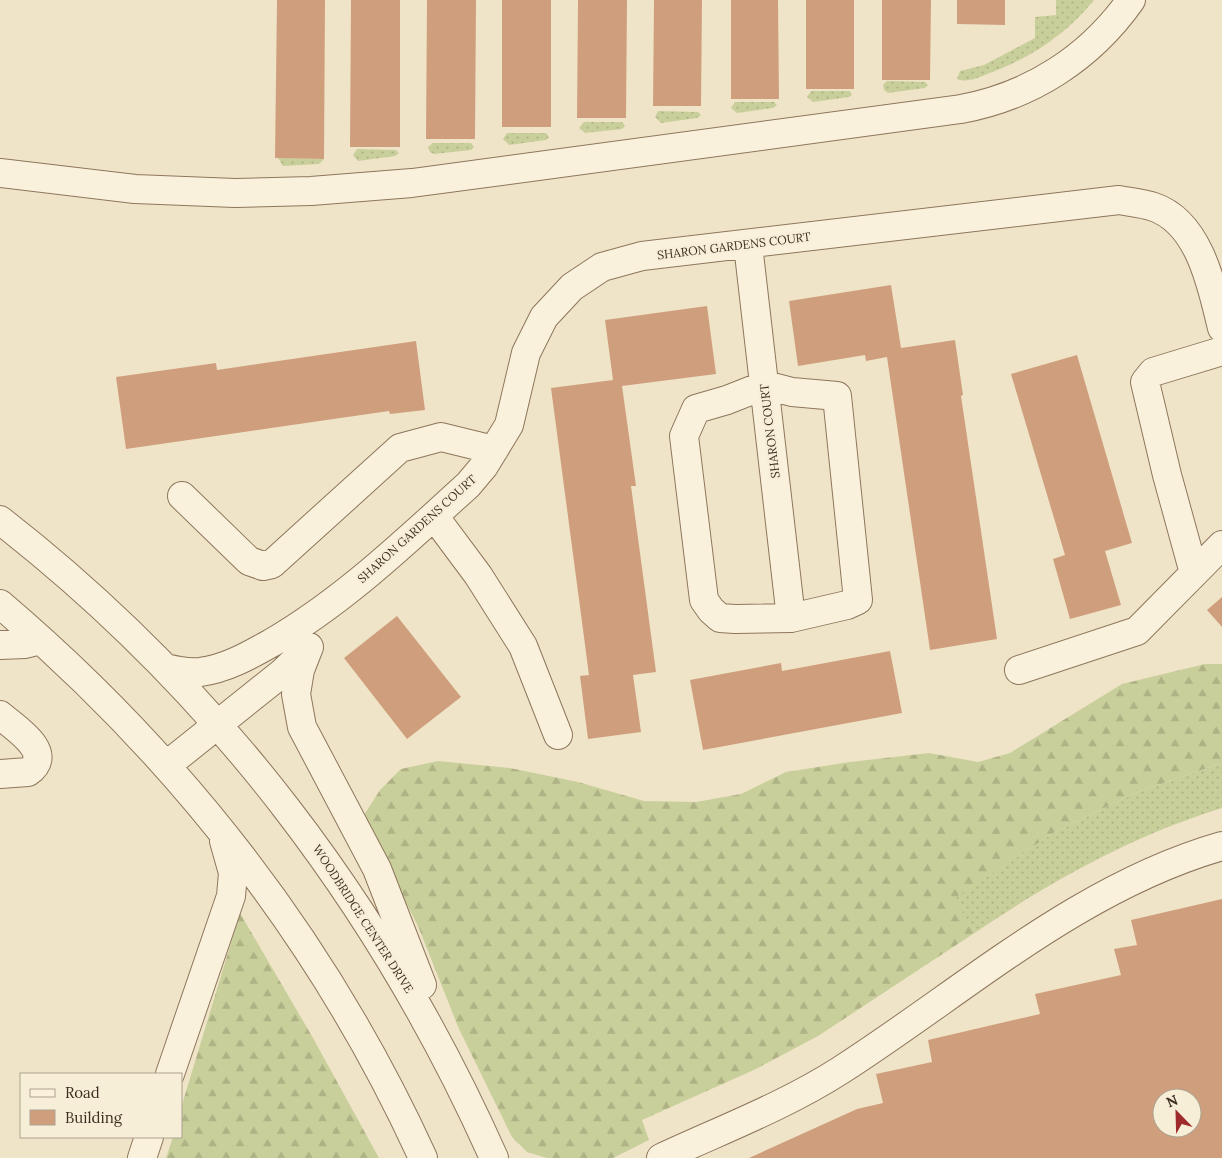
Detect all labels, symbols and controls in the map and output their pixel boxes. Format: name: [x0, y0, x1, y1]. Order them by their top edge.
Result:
street label: SHARON GARDENS COURT: [656, 229, 812, 262]
street label: SHARON COURT: [756, 383, 783, 479]
street label: SHARON GARDENS COURT: [354, 471, 479, 586]
street label: WOODBRIDGE CENTER DRIVE: [310, 842, 417, 996]
legend: [20, 1073, 182, 1138]
text: Road: [65, 1083, 100, 1102]
north arrow: [1152, 1088, 1202, 1138]
text: N: [1163, 1091, 1181, 1111]
text: Building: [65, 1108, 123, 1127]

